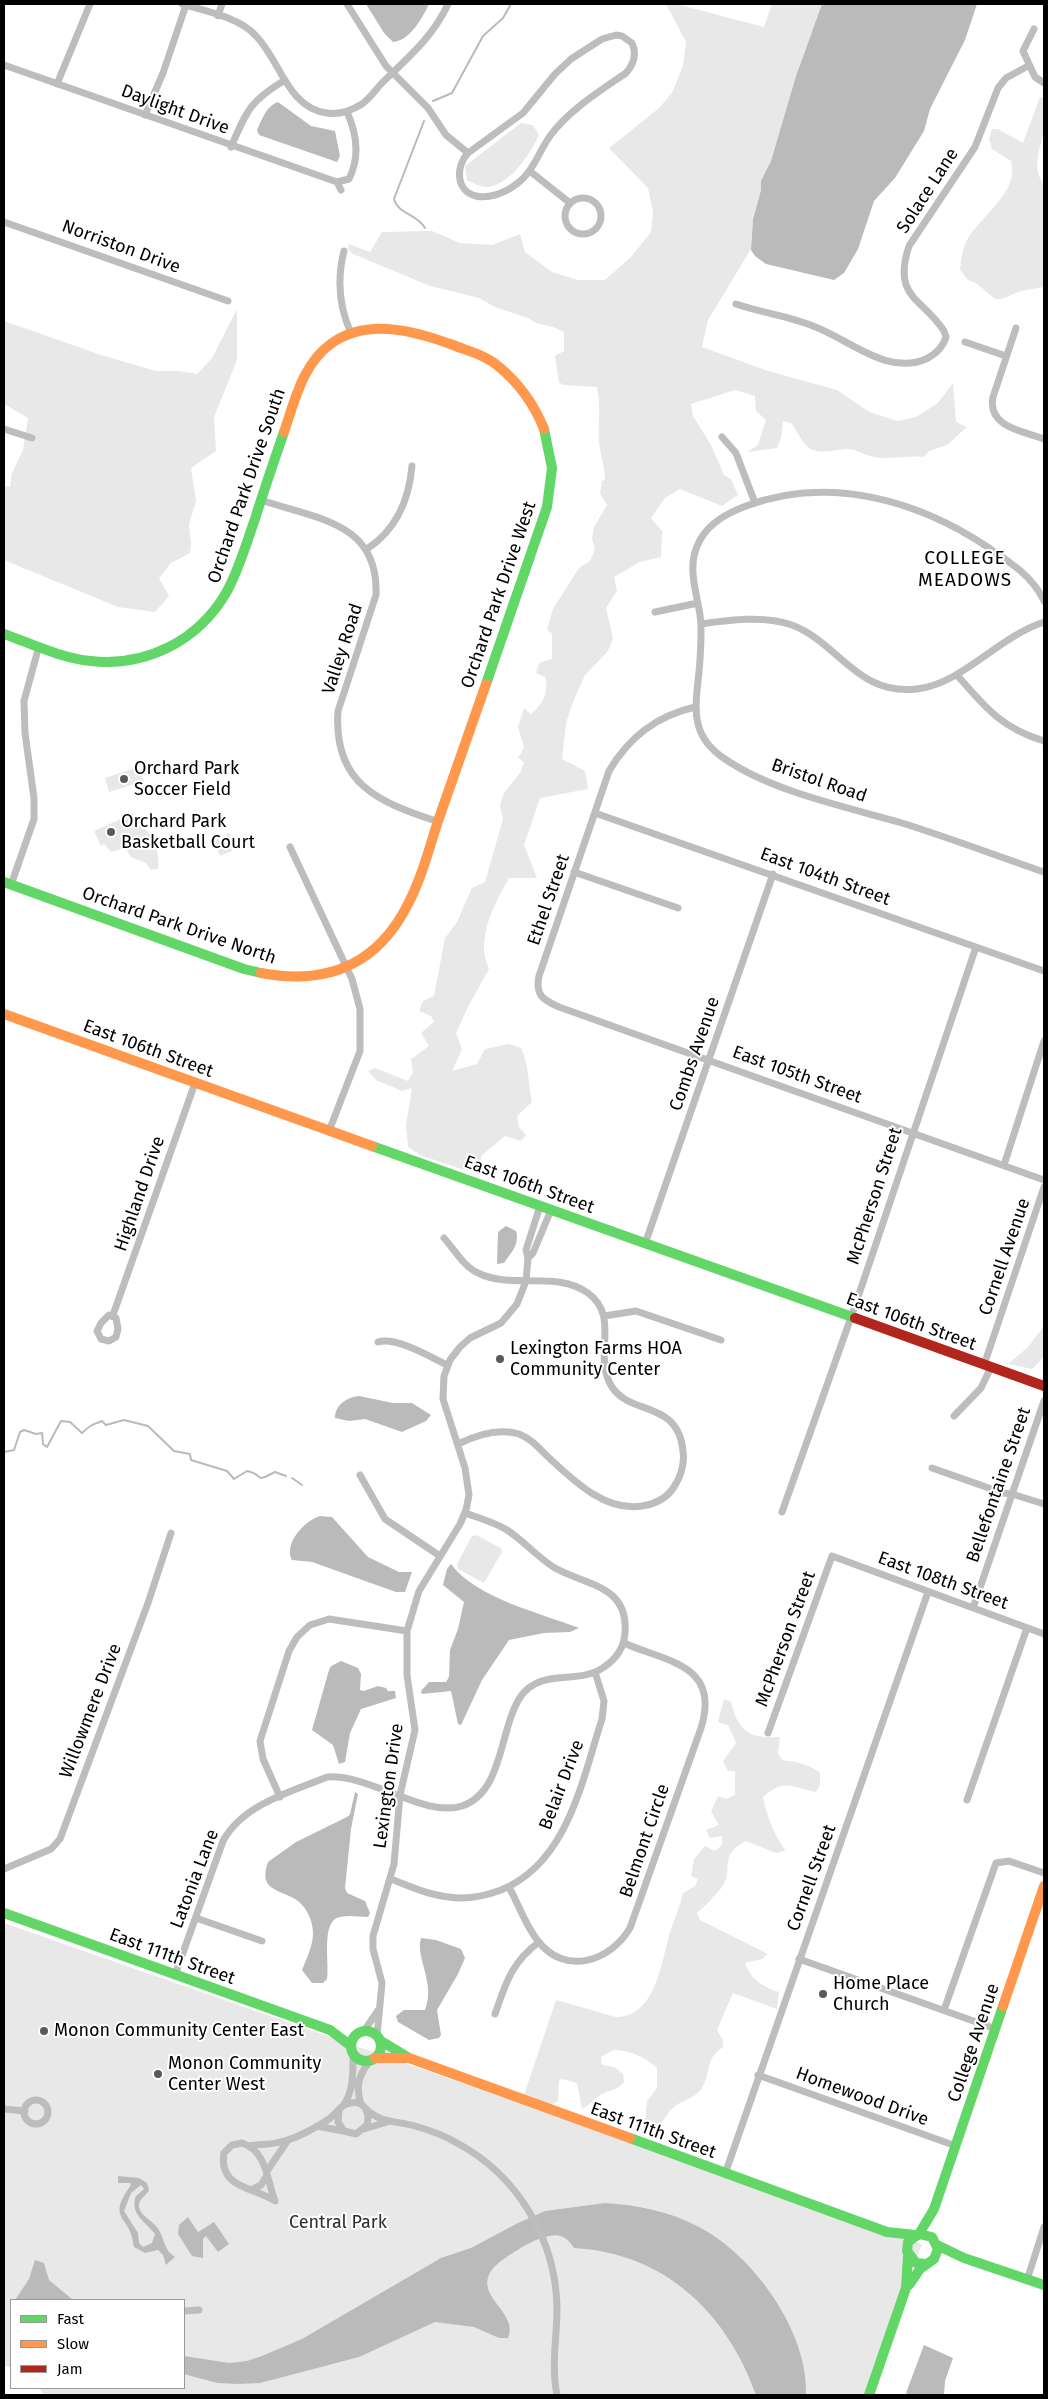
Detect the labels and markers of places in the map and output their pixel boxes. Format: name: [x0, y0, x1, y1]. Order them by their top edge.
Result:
place label: Orchard Park Soccer Field: [134, 758, 239, 801]
marker: Orchard Park Soccer Field: [118, 773, 130, 785]
place label: Orchard Park Basketball Court: [121, 811, 255, 854]
marker: Orchard Park Basketball Court: [105, 826, 117, 838]
place label: Lexington Farms HOA Community Center: [510, 1338, 682, 1380]
marker: Lexington Farms HOA Community Center: [494, 1353, 506, 1365]
place label: Home Place Church: [833, 1973, 929, 2016]
marker: Home Place Church: [817, 1988, 829, 2000]
place label: Monon Community Center East: [54, 2020, 304, 2042]
marker: Monon Community Center East: [38, 2025, 50, 2037]
place label: Monon Community Center West: [168, 2053, 321, 2096]
marker: Monon Community Center West: [152, 2068, 164, 2080]

